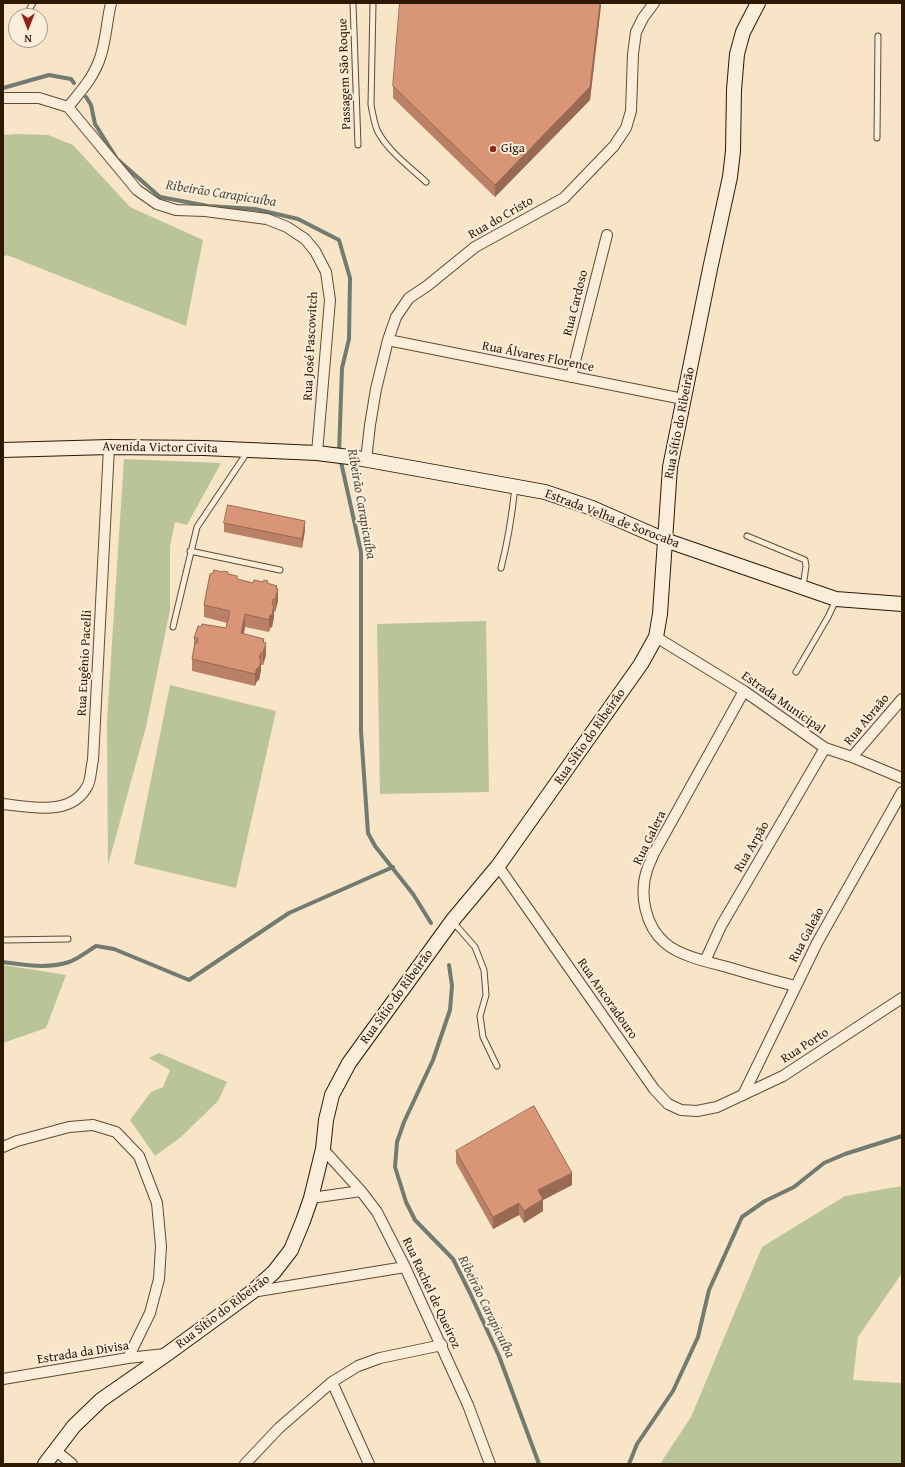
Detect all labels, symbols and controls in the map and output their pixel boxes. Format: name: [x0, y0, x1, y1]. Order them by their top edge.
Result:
north arrow: [8, 8, 48, 48]
street label: Passagem São Roque: [335, 18, 355, 130]
text: N: [24, 31, 32, 47]
place label: Giga: [501, 141, 525, 157]
marker: Giga: [488, 144, 498, 154]
water label: Ribeirão Carapicuíba: [164, 177, 278, 211]
street label: Rua do Cristo: [466, 193, 536, 243]
street label: Rua Cardoso: [560, 268, 592, 338]
street label: Rua José Pascowitch: [300, 291, 322, 401]
street label: Rua Álvares Florence: [481, 338, 595, 376]
street label: Rua Sítio do Ribeirão: [662, 366, 698, 480]
street label: Avenida Victor Civita: [102, 439, 218, 457]
water label: Ribeirão Carapicuíba: [343, 447, 379, 561]
street label: Estrada Velha de Sorocaba: [542, 486, 682, 552]
street label: Rua Eugênio Pacelli: [74, 610, 96, 716]
street label: Estrada Municipal: [738, 668, 828, 738]
street label: Rua Sítio do Ribeirão: [551, 686, 629, 788]
street label: Rua Abraão: [841, 691, 893, 749]
street label: Rua Galera: [630, 808, 670, 868]
street label: Rua Arpão: [731, 819, 773, 875]
street label: Rua Galeão: [786, 905, 828, 965]
street label: Rua Sítio do Ribeirão: [357, 947, 437, 1047]
street label: Rua Ancoradouro: [573, 956, 641, 1042]
street label: Rua Porto: [778, 1025, 832, 1067]
street label: Rua Rachel de Queiroz: [398, 1235, 464, 1351]
water label: Ribeirão Carapicuíba: [454, 1253, 518, 1361]
street label: Rua Sítio do Ribeirão: [173, 1272, 273, 1352]
street label: Estrada da Divisa: [36, 1338, 130, 1368]

